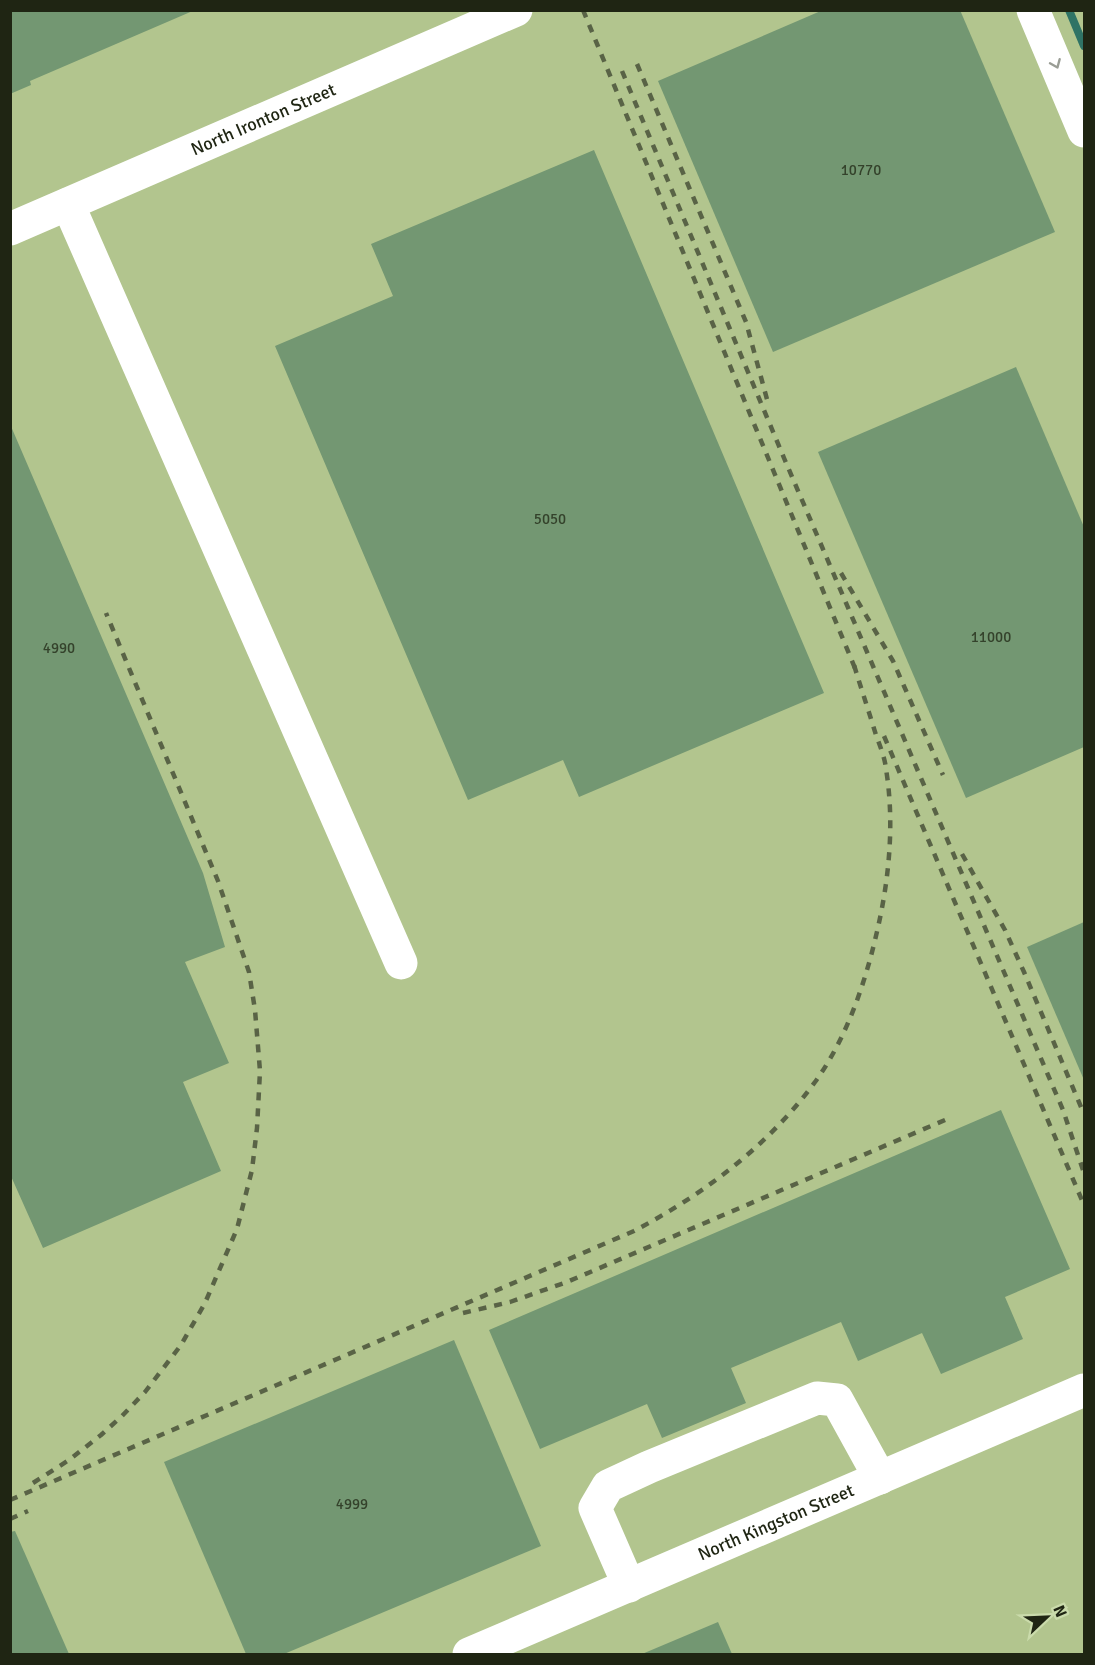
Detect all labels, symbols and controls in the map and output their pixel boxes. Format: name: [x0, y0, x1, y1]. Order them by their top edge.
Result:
one-way arrow: [1049, 58, 1061, 69]
street label: North Ironton Street: [187, 78, 339, 160]
house number: 10770: [841, 161, 881, 179]
house number: 5050: [534, 510, 566, 528]
house number: 11000: [971, 628, 1011, 646]
house number: 4990: [43, 639, 75, 657]
street label: North Kingston Street: [694, 1479, 857, 1565]
house number: 4999: [336, 1495, 368, 1513]
north arrow: [1017, 1587, 1077, 1647]
text: N: [1049, 1602, 1071, 1621]

